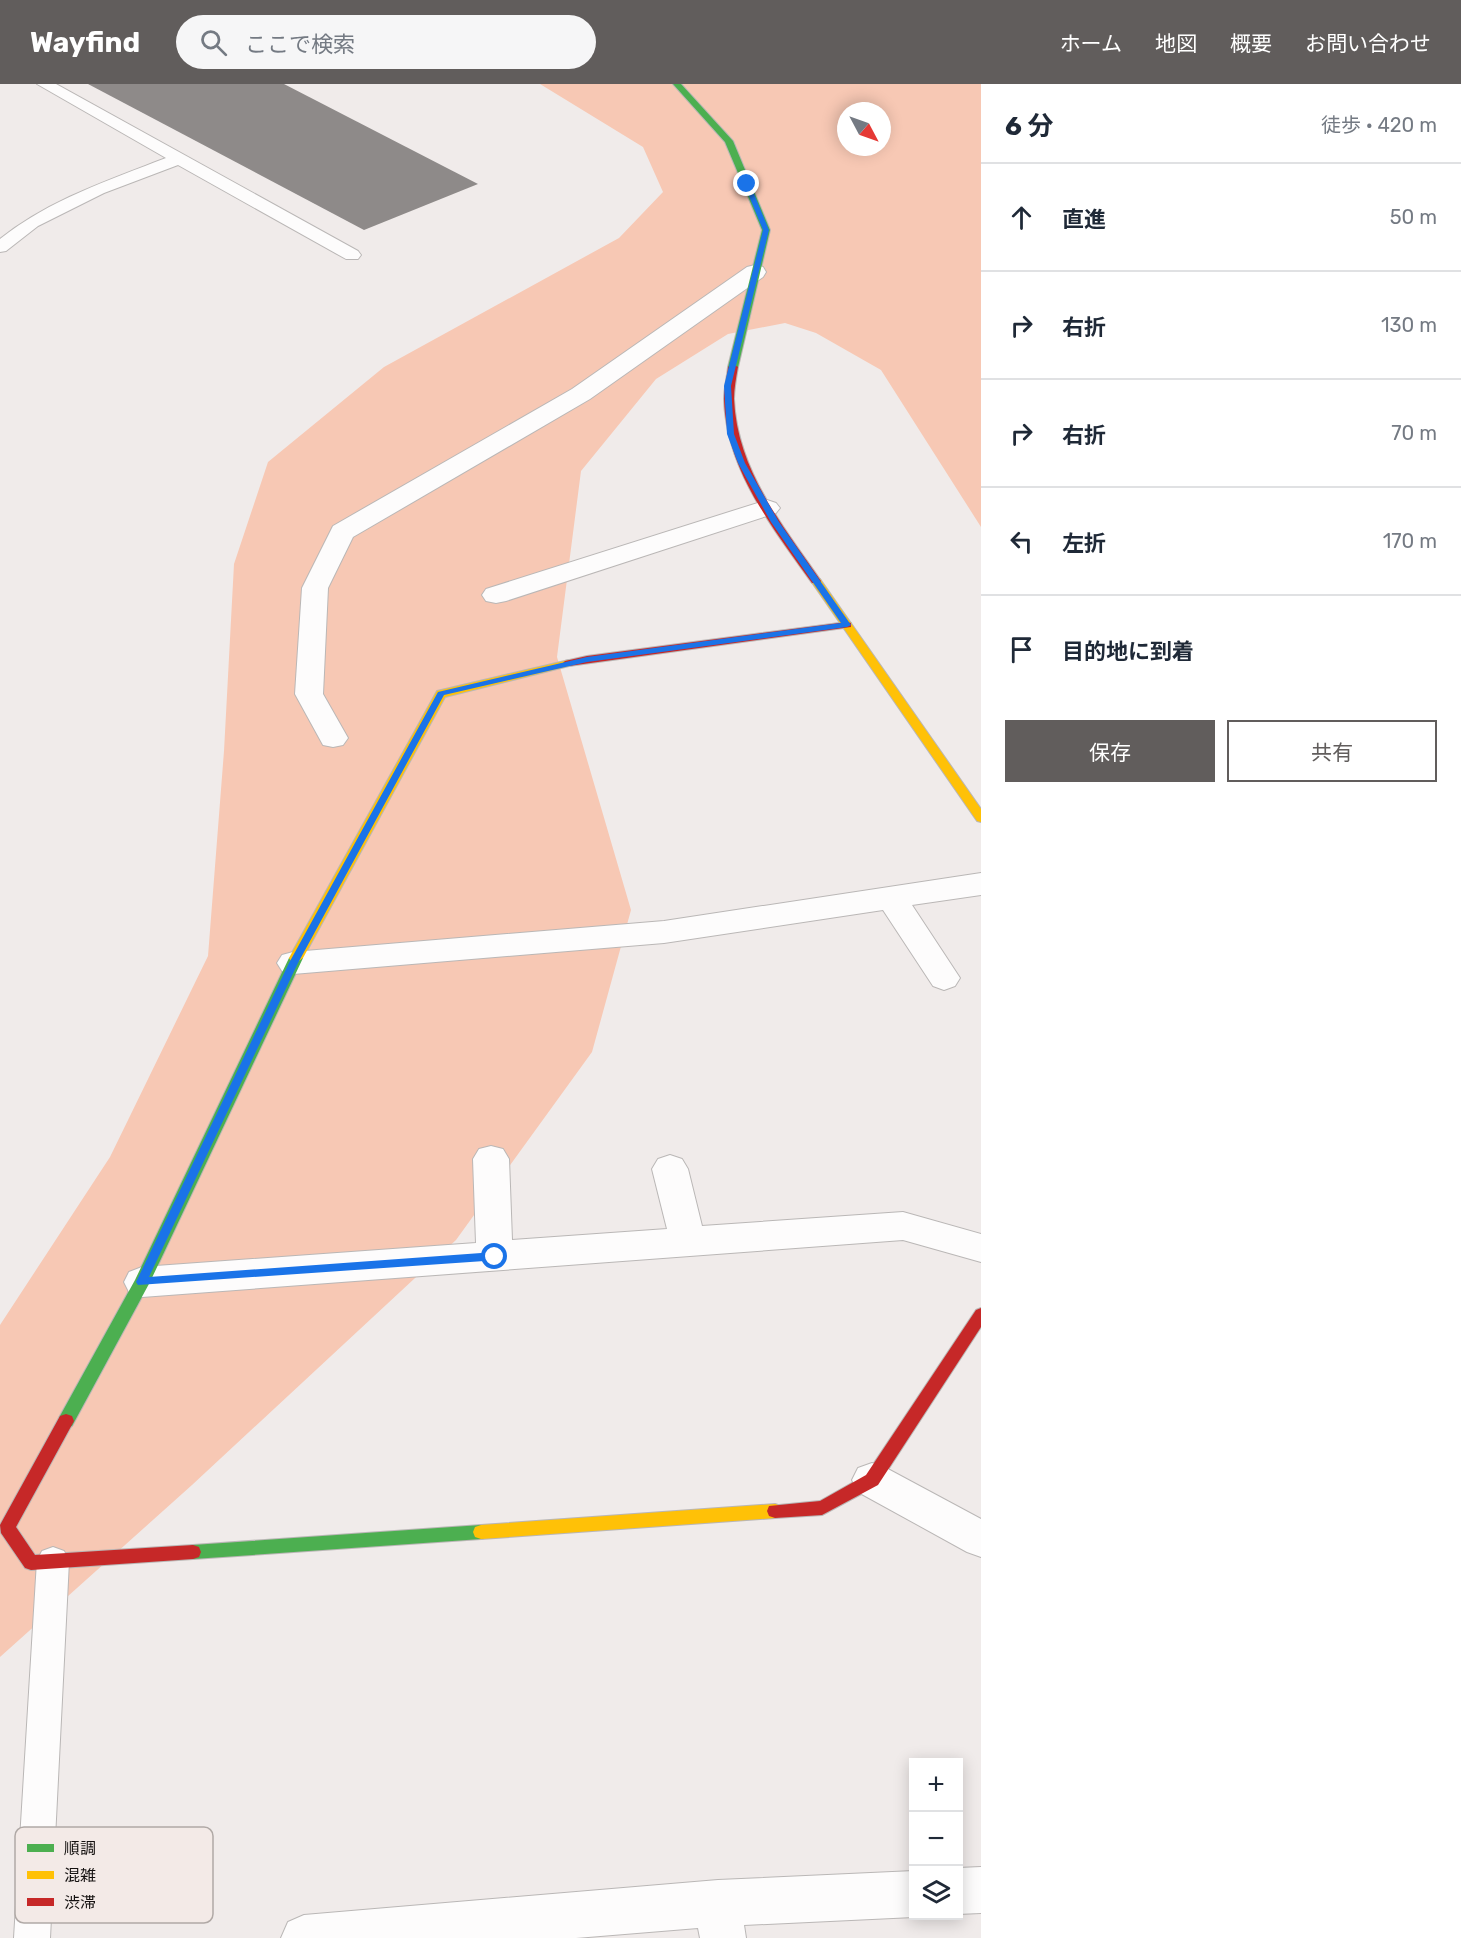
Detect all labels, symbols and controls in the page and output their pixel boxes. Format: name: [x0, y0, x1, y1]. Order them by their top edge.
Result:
search box: [176, 15, 596, 69]
text: Wayfind: [30, 26, 140, 59]
icon: search: [197, 26, 230, 59]
text: ここで検索: [245, 31, 355, 58]
text: ホーム: [1060, 31, 1122, 56]
text: 地図: [1155, 31, 1197, 56]
text: 概要: [1230, 31, 1272, 56]
text: お問い合わせ: [1305, 31, 1431, 56]
north arrow: [837, 102, 891, 156]
text: 6 分: [1005, 111, 1053, 142]
text: 徒歩 · 420 m: [1321, 113, 1437, 137]
route end: [733, 170, 759, 196]
icon: ahead: [1005, 201, 1038, 234]
text: 50 m: [1390, 205, 1437, 229]
text: 直進: [1062, 206, 1106, 233]
icon: right: [1005, 309, 1038, 342]
text: 130 m: [1381, 313, 1437, 337]
text: 右折: [1062, 314, 1106, 341]
icon: right: [1005, 417, 1038, 450]
text: 70 m: [1391, 421, 1437, 445]
text: 右折: [1062, 422, 1106, 449]
icon: left: [1005, 525, 1038, 558]
text: 170 m: [1383, 529, 1437, 553]
text: 左折: [1062, 530, 1106, 557]
icon: arrive: [1005, 633, 1038, 666]
text: 目的地に到着: [1062, 638, 1194, 665]
button: 保存: [1005, 720, 1215, 782]
button: 共有: [1227, 720, 1437, 782]
route start: [481, 1243, 507, 1269]
map controls: [909, 1758, 963, 1920]
button: +: [909, 1758, 963, 1812]
button: −: [909, 1812, 963, 1866]
legend: [15, 1827, 213, 1923]
text: 順調: [64, 1839, 96, 1858]
text: 混雑: [64, 1866, 96, 1885]
button: layers: [909, 1866, 963, 1920]
text: 渋滞: [64, 1893, 96, 1912]

